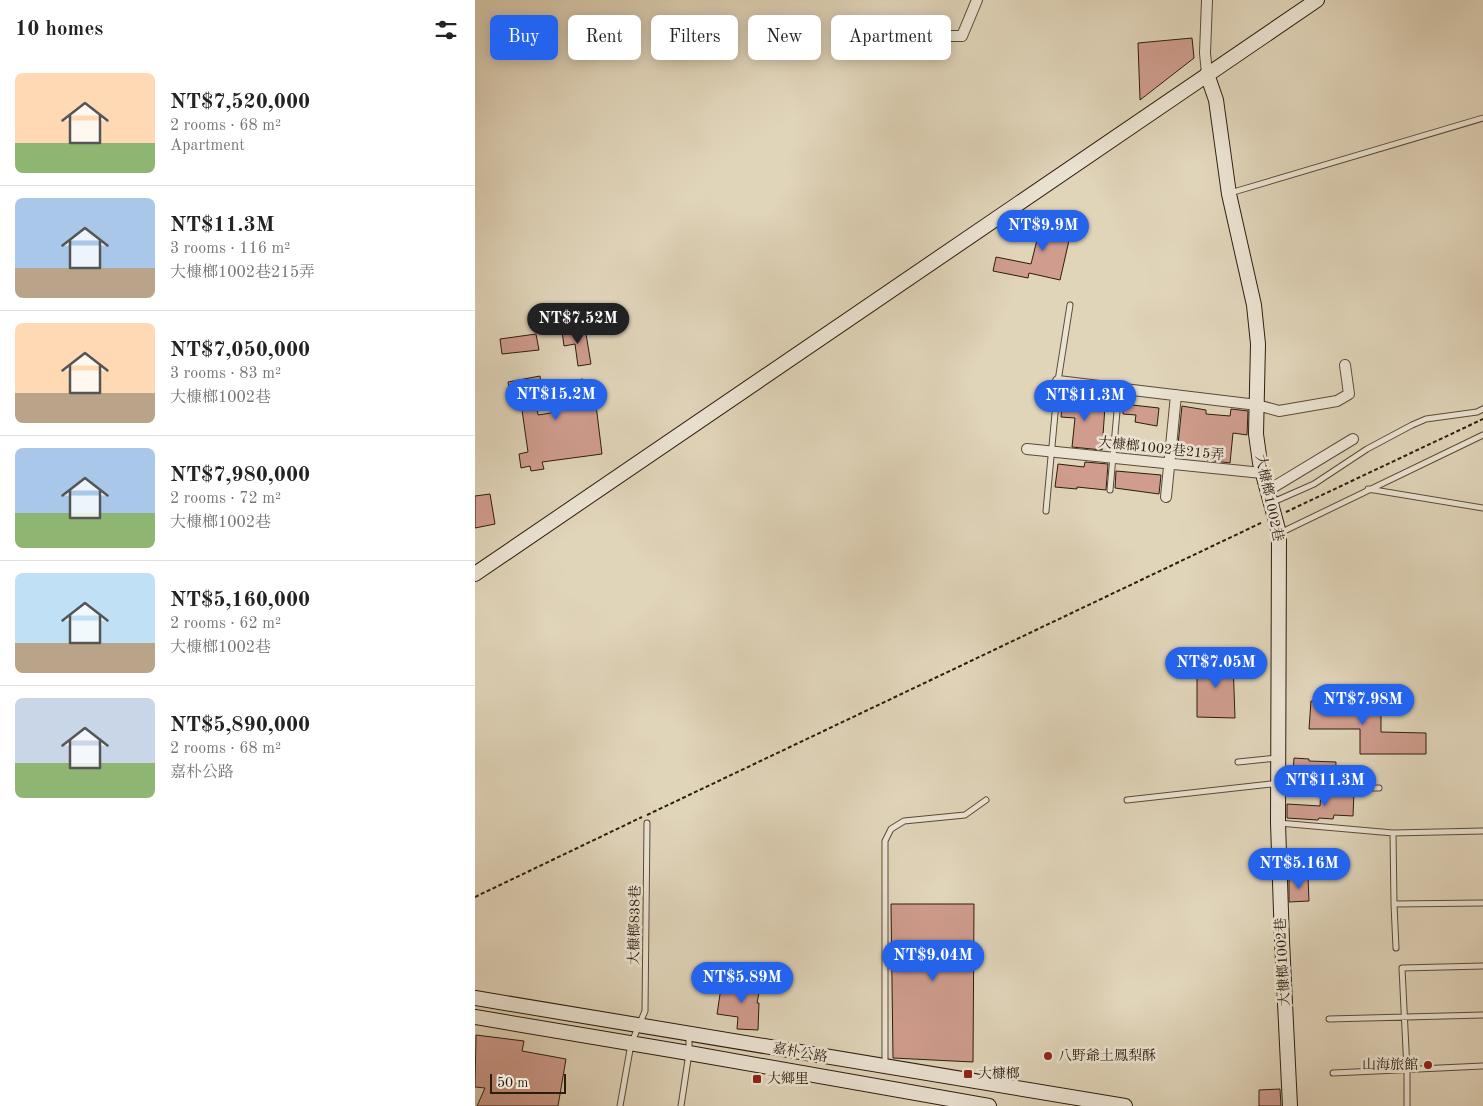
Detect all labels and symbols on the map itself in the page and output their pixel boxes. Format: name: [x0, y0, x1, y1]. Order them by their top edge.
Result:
pin: NT$9.9M: [997, 210, 1089, 252]
pin: NT$7.52M: [526, 302, 630, 345]
pin: NT$15.2M: [504, 378, 608, 421]
pin: NT$11.3M: [1033, 380, 1137, 422]
street label: 大槺榔1002巷215弄: [1097, 434, 1225, 463]
street label: 大槺榔1002巷: [1253, 453, 1286, 543]
pin: NT$7.05M: [1164, 646, 1268, 689]
pin: NT$7.98M: [1311, 684, 1415, 726]
pin: NT$11.3M: [1273, 764, 1377, 807]
pin: NT$5.16M: [1247, 848, 1351, 890]
street label: 大槺榔838巷: [626, 885, 643, 965]
street label: 大槺榔1002巷: [1273, 917, 1292, 1007]
pin: NT$9.04M: [881, 940, 985, 982]
pin: NT$5.89M: [690, 962, 794, 1004]
street label: 嘉朴公路: [771, 1040, 829, 1065]
place label: 八野爺土鳳梨酥: [1058, 1048, 1156, 1063]
marker: 八野爺土鳳梨酥: [1042, 1050, 1054, 1062]
place label: 山海旅館: [1362, 1057, 1418, 1072]
marker: 山海旅館: [1422, 1059, 1434, 1071]
place label: 大槺榔: [978, 1066, 1020, 1081]
marker: 大槺榔: [962, 1068, 974, 1080]
scale bar: [490, 1071, 566, 1094]
place label: 大鄉里: [767, 1071, 809, 1086]
marker: 大鄉里: [751, 1073, 763, 1085]

